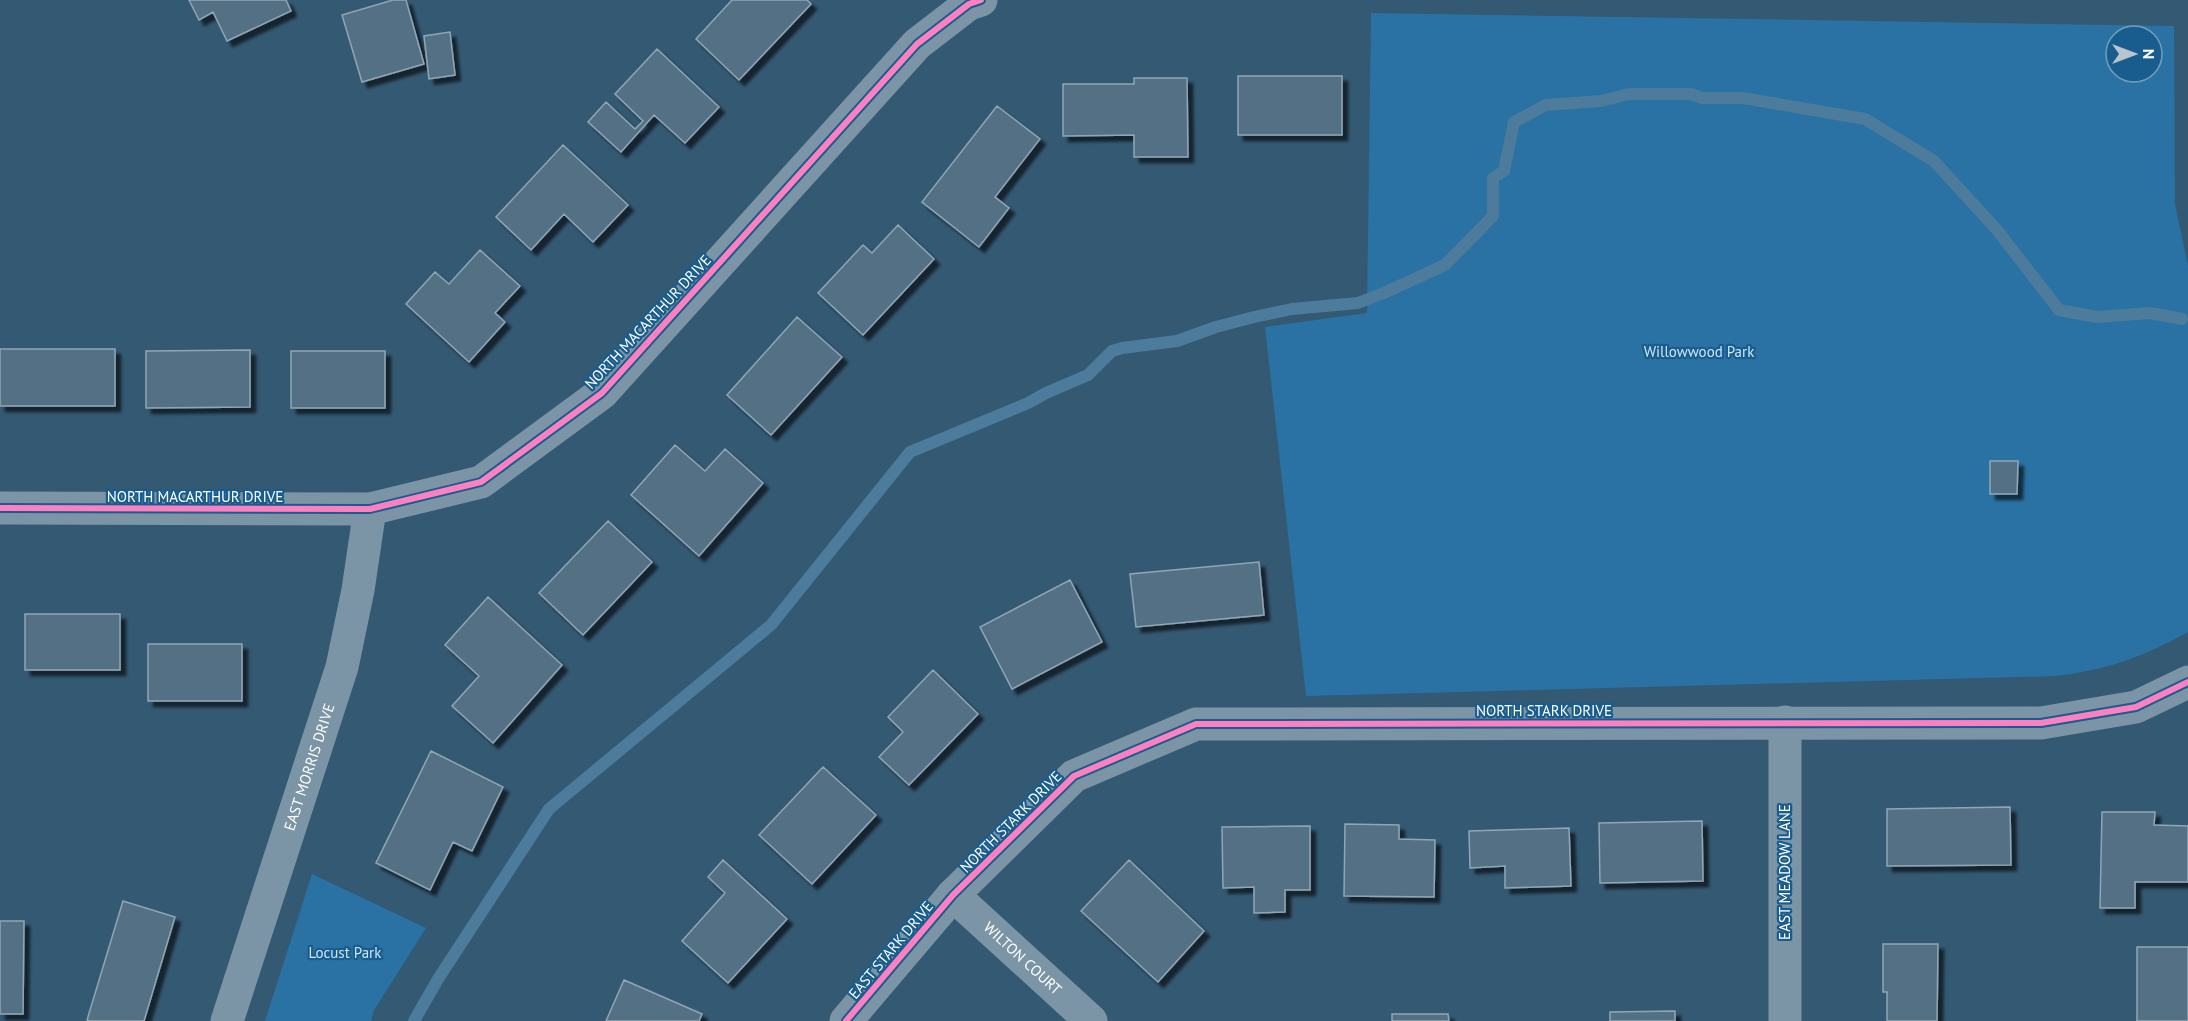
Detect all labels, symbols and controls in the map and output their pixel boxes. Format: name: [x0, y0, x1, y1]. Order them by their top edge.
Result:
north arrow: [2104, 24, 2164, 84]
text: N: [2139, 49, 2159, 59]
street label: NORTH MACARTHUR DRIVE: [580, 251, 715, 393]
park label: Willowwood Park: [1644, 342, 1755, 361]
street label: NORTH MACARTHUR DRIVE: [107, 487, 283, 506]
street label: EAST MORRIS DRIVE: [279, 701, 339, 833]
street label: NORTH STARK DRIVE: [1476, 701, 1612, 720]
street label: NORTH STARK DRIVE: [956, 767, 1065, 876]
street label: EAST MEADOW LANE: [1775, 804, 1794, 940]
street label: EAST STARK DRIVE: [844, 897, 937, 1002]
street label: WILTON COURT: [980, 918, 1066, 999]
park label: Locust Park: [309, 943, 382, 962]

